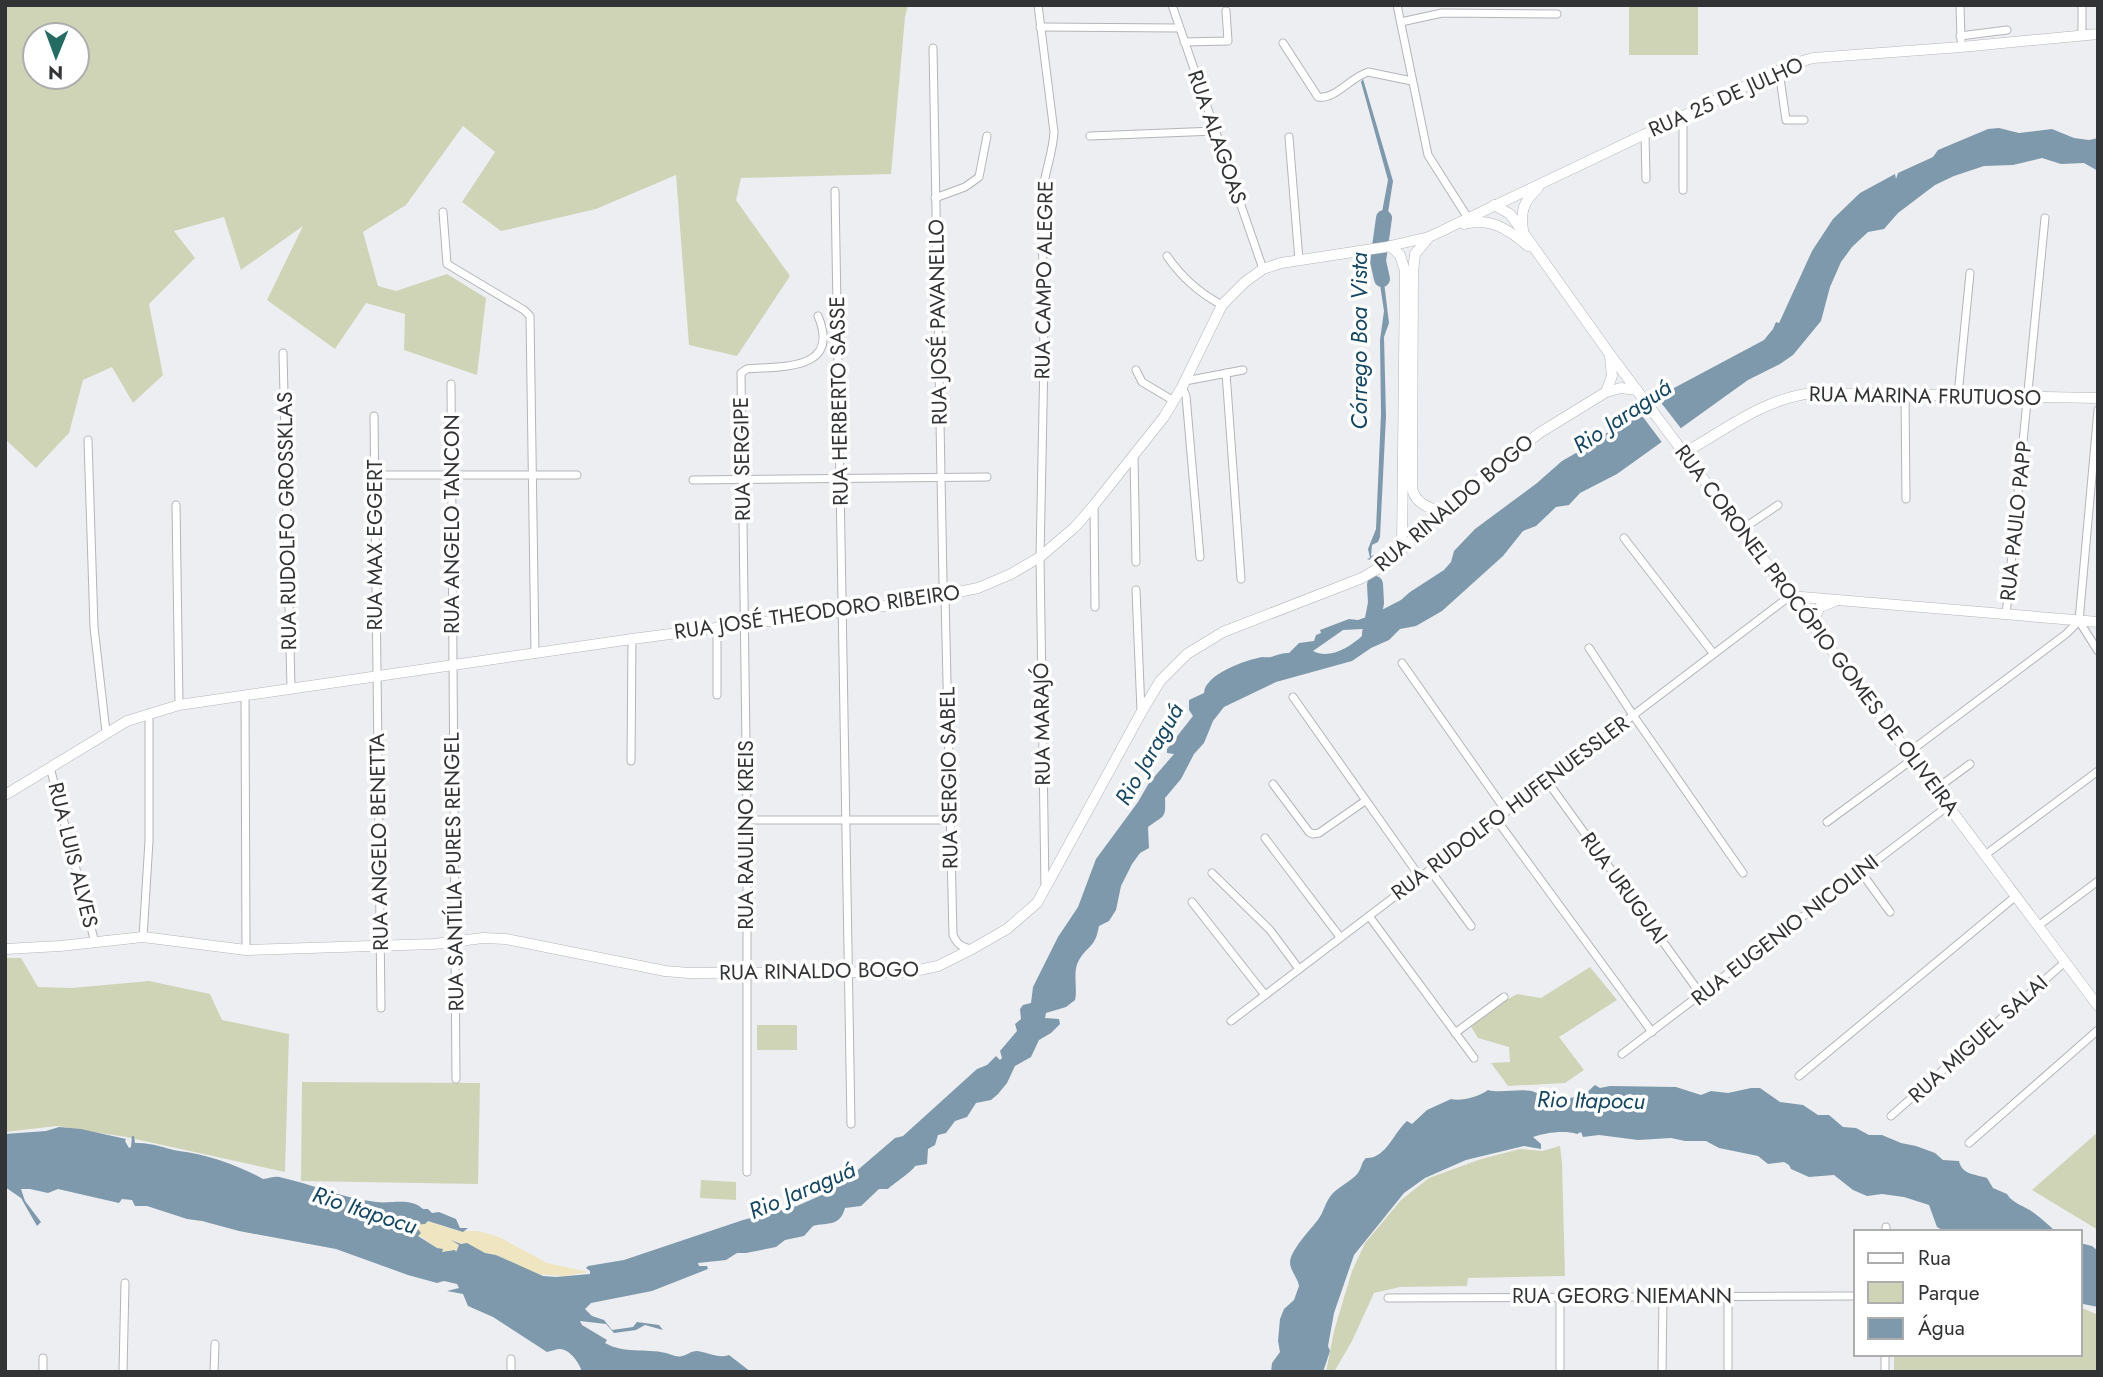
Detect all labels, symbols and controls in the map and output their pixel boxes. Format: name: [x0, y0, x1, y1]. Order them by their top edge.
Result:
north arrow: [21, 21, 91, 91]
street label: RUA 25 DE JULHO: [1644, 49, 1808, 145]
text: N: [48, 59, 63, 86]
street label: RUA ALAGOAS: [1180, 66, 1254, 208]
street label: RUA CAMPO ALEGRE: [1027, 180, 1061, 380]
street label: RUA JOSÉ PAVANELLO: [921, 219, 955, 425]
water label: Córrego Boa Vista: [1342, 252, 1376, 430]
street label: RUA HERBERTO SASSE: [822, 296, 856, 506]
water label: Rio Jaraguá: [1566, 370, 1679, 462]
street label: RUA MARINA FRUTUOSO: [1809, 379, 2041, 413]
street label: RUA RUDOLFO GROSSKLAS: [270, 391, 304, 651]
street label: RUA SERGIPE: [726, 397, 758, 521]
street label: RUA ANGELO TANCON: [437, 414, 467, 634]
street label: RUA RINALDO BOGO: [1368, 427, 1540, 579]
street label: RUA CORONEL PROCÓPIO GOMES DE OLIVEIRA: [1667, 438, 1967, 822]
street label: RUA PAULO PAPP: [1993, 440, 2039, 602]
street label: RUA MAX EGGERT: [360, 459, 390, 631]
street label: RUA JOSÉ THEODORO RIBEIRO: [672, 577, 962, 647]
street label: RUA MARAJÓ: [1026, 662, 1058, 786]
street label: RUA SERGIO SABEL: [932, 686, 966, 869]
water label: Rio Jaraguá: [1106, 696, 1192, 811]
street label: RUA RUDOLFO HUFENUESSLER: [1385, 708, 1635, 907]
street label: RUA SANTÍLIA PURES RENGEL: [437, 732, 471, 1012]
street label: RUA ANGELO BENETTA: [362, 733, 396, 951]
street label: RUA RAULINO KREIS: [731, 740, 761, 930]
street label: RUA LUIS ALVES: [40, 779, 106, 931]
street label: RUA URUGUAI: [1573, 826, 1675, 950]
street label: RUA EUGENIO NICOLINI: [1685, 847, 1885, 1013]
street label: RUA RINALDO BOGO: [719, 954, 919, 988]
street label: RUA MIGUEL SALAI: [1902, 968, 2054, 1110]
water label: Rio Itapocu: [1537, 1082, 1646, 1118]
water label: Rio Jaraguá: [743, 1152, 861, 1228]
water label: Rio Itapocu: [308, 1177, 422, 1243]
legend: [1854, 1230, 2082, 1356]
text: Rua: [1918, 1243, 1951, 1273]
text: Parque: [1918, 1278, 1980, 1308]
street label: RUA GEORG NIEMANN: [1512, 1281, 1732, 1311]
text: Água: [1918, 1313, 1965, 1343]

